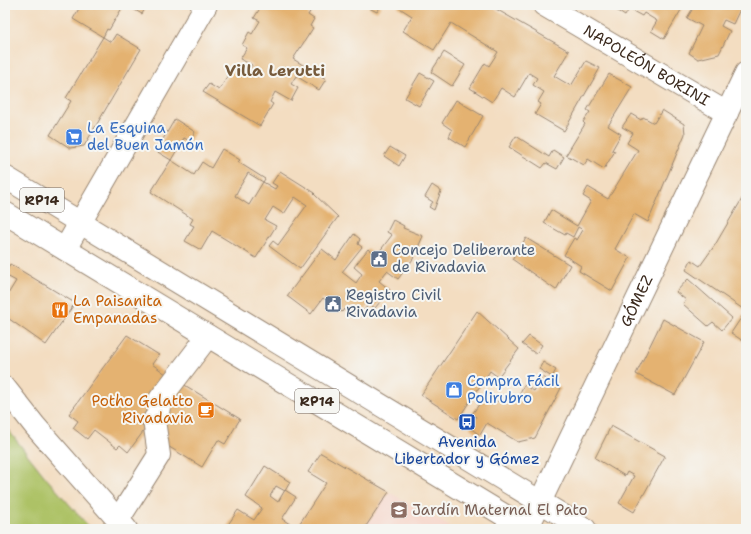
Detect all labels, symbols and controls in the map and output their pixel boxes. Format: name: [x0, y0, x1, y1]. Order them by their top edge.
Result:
street label: NAPOLEÓN BORINI: [580, 20, 713, 111]
district label: Villa Lerutti: [225, 60, 325, 81]
place label: La Esquina del Buen Jamón: [87, 118, 204, 155]
supermarket icon: La Esquina del Buen Jamón: [64, 127, 84, 147]
road number: RP14: [20, 188, 64, 212]
place label: Concejo Deliberante de Rivadavia: [392, 240, 535, 277]
public building icon: Concejo Deliberante de Rivadavia: [369, 249, 389, 269]
street label: GÓMEZ: [616, 272, 657, 330]
place label: Registro Civil Rivadavia: [346, 285, 442, 322]
place label: La Paisanita Empanadas: [73, 291, 162, 328]
public building icon: Registro Civil Rivadavia: [323, 294, 343, 314]
restaurant icon: La Paisanita Empanadas: [50, 300, 70, 320]
place label: Compra Fácil Polirubro: [467, 371, 560, 408]
shop icon: Compra Fácil Polirubro: [444, 380, 464, 400]
road number: RP14: [295, 389, 339, 413]
place label: Potho Gelatto Rivadavia: [92, 391, 194, 428]
cafe icon: Potho Gelatto Rivadavia: [196, 400, 216, 420]
bus stop icon: Avenida Libertador y Gómez: [457, 412, 477, 432]
place label: Avenida Libertador y Gómez: [394, 432, 540, 469]
school or university icon: Jardín Maternal El Pato: [389, 500, 409, 520]
place label: Jardín Maternal El Pato: [412, 500, 588, 520]

